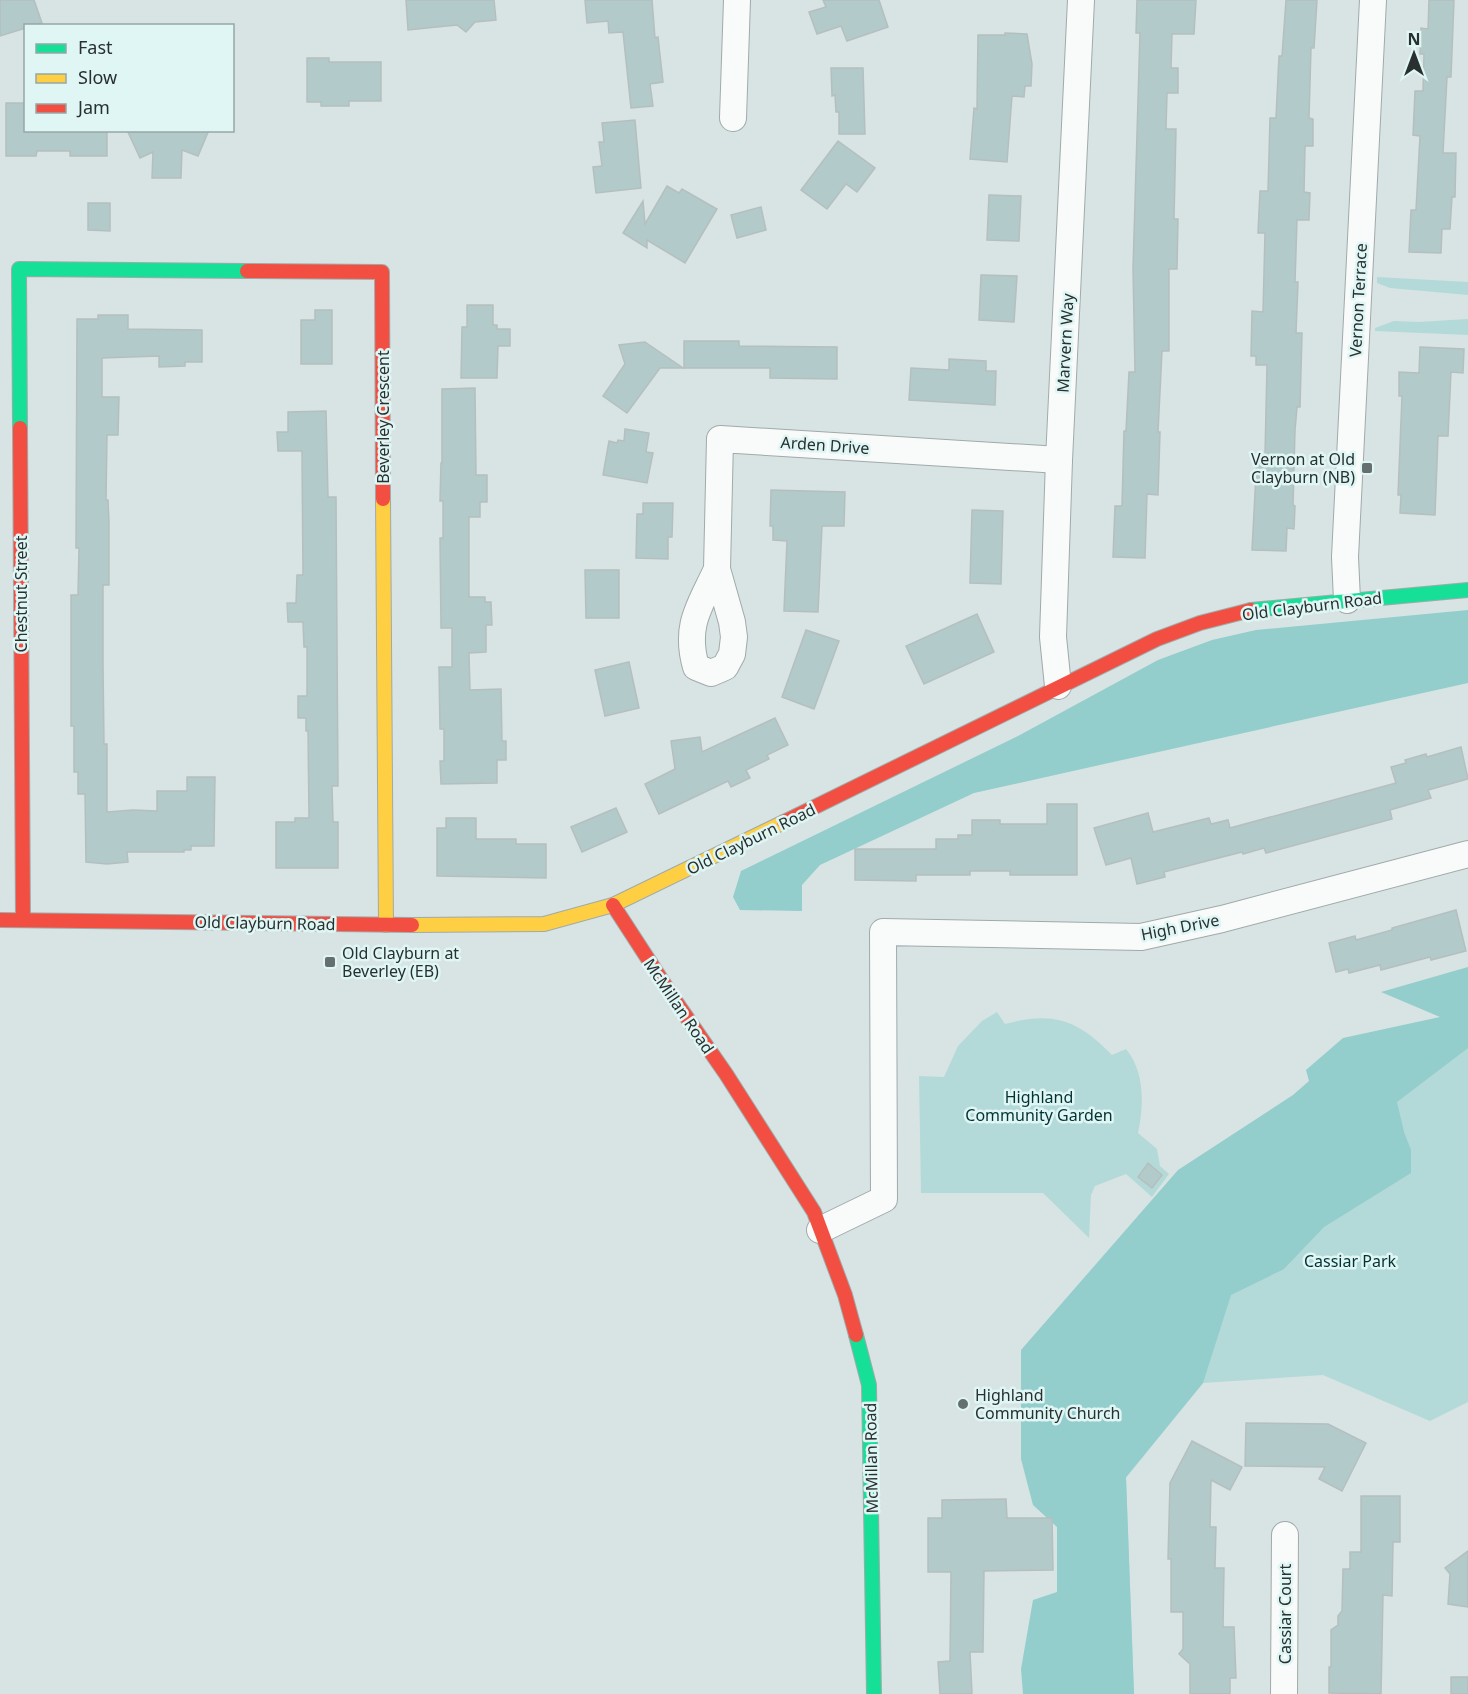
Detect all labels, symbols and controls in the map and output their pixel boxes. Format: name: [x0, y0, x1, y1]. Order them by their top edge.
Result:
legend: [24, 24, 234, 132]
north arrow: [1384, 24, 1444, 84]
text: N: [1407, 28, 1421, 50]
text: Fast: [78, 35, 113, 59]
text: Slow: [78, 65, 117, 89]
text: Jam: [76, 95, 110, 119]
street label: Vernon Terrace: [1344, 243, 1372, 357]
street label: Marvern Way: [1051, 292, 1079, 393]
street label: Beverley Crescent: [372, 350, 394, 484]
street label: Arden Drive: [780, 431, 870, 459]
place label: Vernon at Old Clayburn (NB): [1251, 448, 1355, 488]
marker: Vernon at Old Clayburn (NB): [1360, 461, 1374, 475]
street label: Chestnut Street: [10, 535, 32, 652]
street label: Old Clayburn Road: [1241, 586, 1383, 626]
street label: Old Clayburn Road: [683, 798, 819, 880]
street label: High Drive: [1139, 909, 1221, 945]
street label: Old Clayburn Road: [194, 911, 336, 935]
place label: Old Clayburn at Beverley (EB): [342, 942, 459, 982]
street label: McMillan Road: [639, 954, 719, 1058]
marker: Old Clayburn at Beverley (EB): [323, 955, 337, 969]
park label: Highland Community Garden: [965, 1086, 1113, 1126]
park label: Cassiar Park: [1304, 1250, 1396, 1272]
place label: Highland Community Church: [975, 1384, 1120, 1424]
marker: Highland Community Church: [956, 1397, 970, 1411]
street label: McMillan Road: [859, 1403, 883, 1513]
street label: Cassiar Court: [1274, 1564, 1296, 1664]

